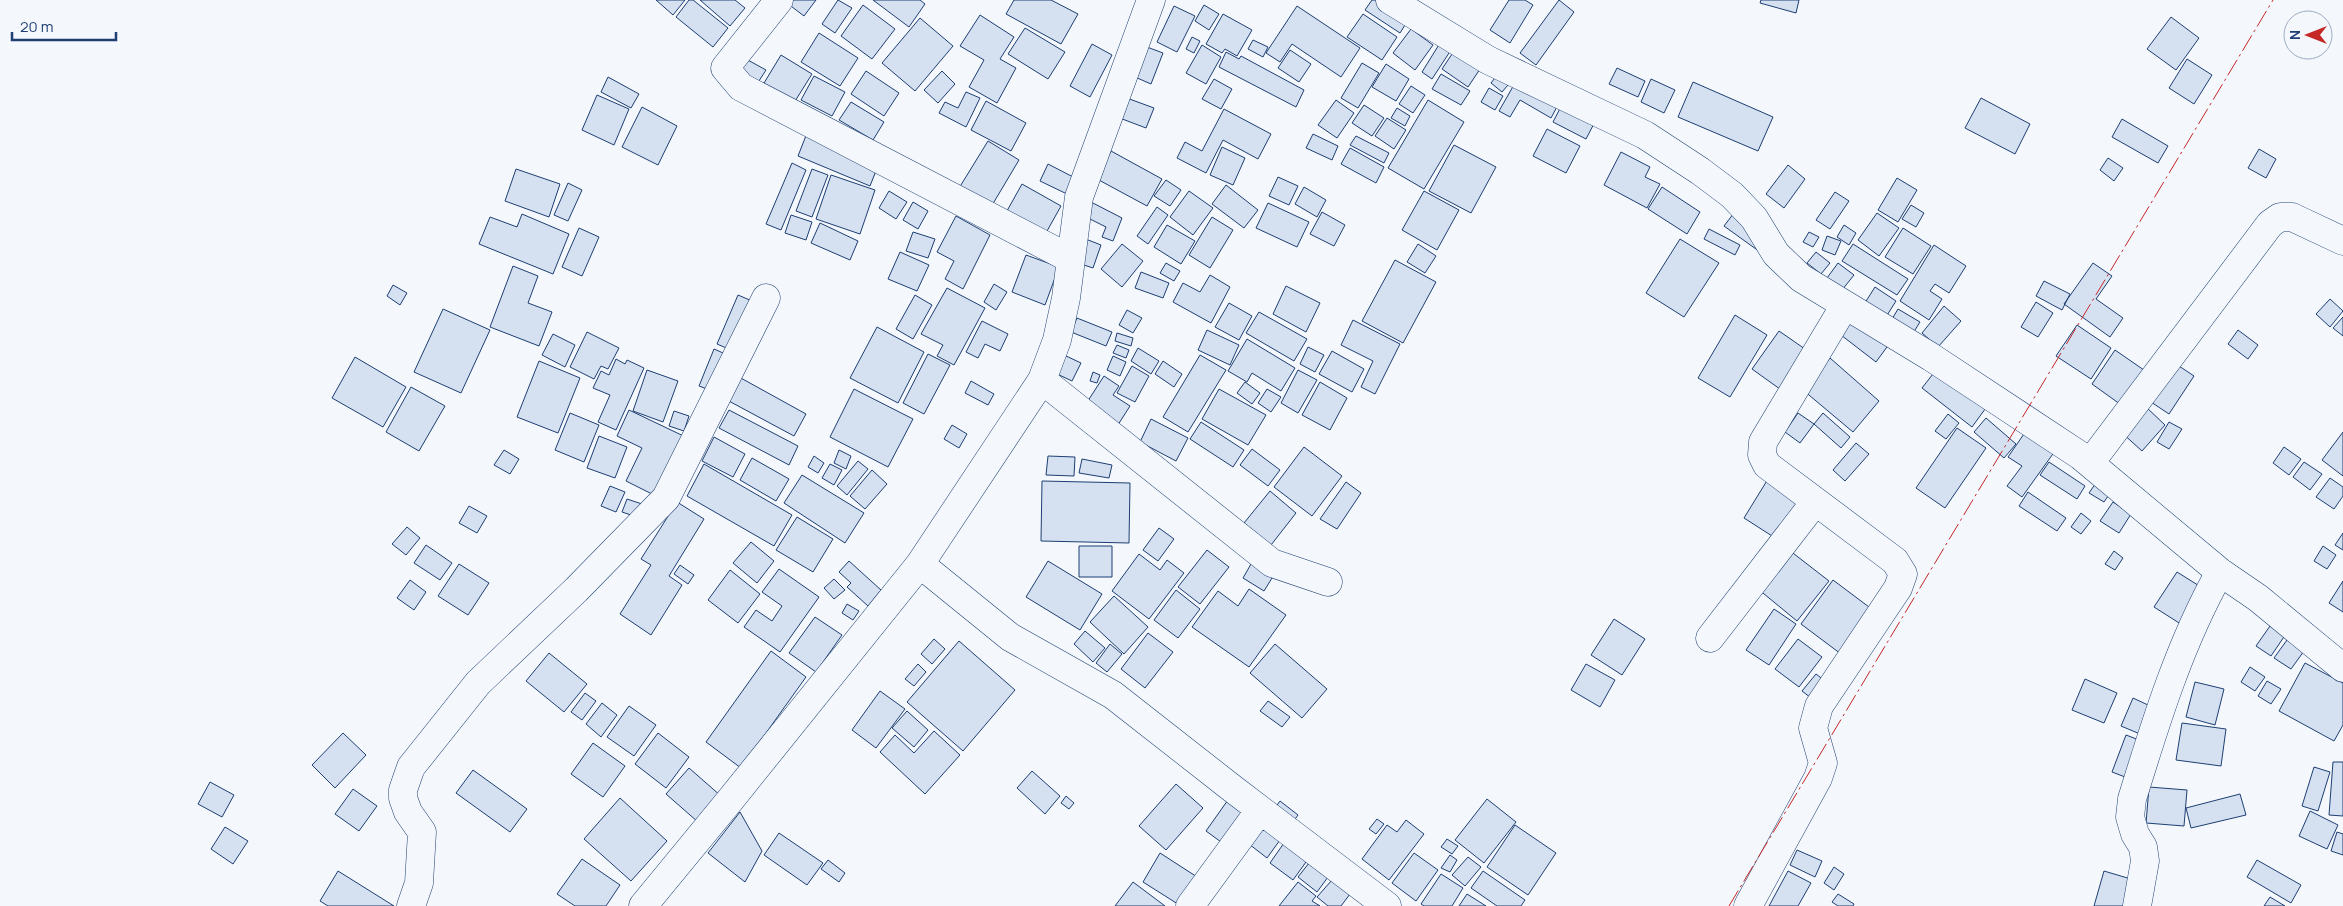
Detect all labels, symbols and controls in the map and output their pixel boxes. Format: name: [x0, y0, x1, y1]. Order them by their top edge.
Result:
scale bar: [12, 10, 116, 42]
north arrow: [2283, 10, 2333, 60]
text: 20 m: [20, 16, 53, 37]
text: N: [2285, 30, 2304, 40]

